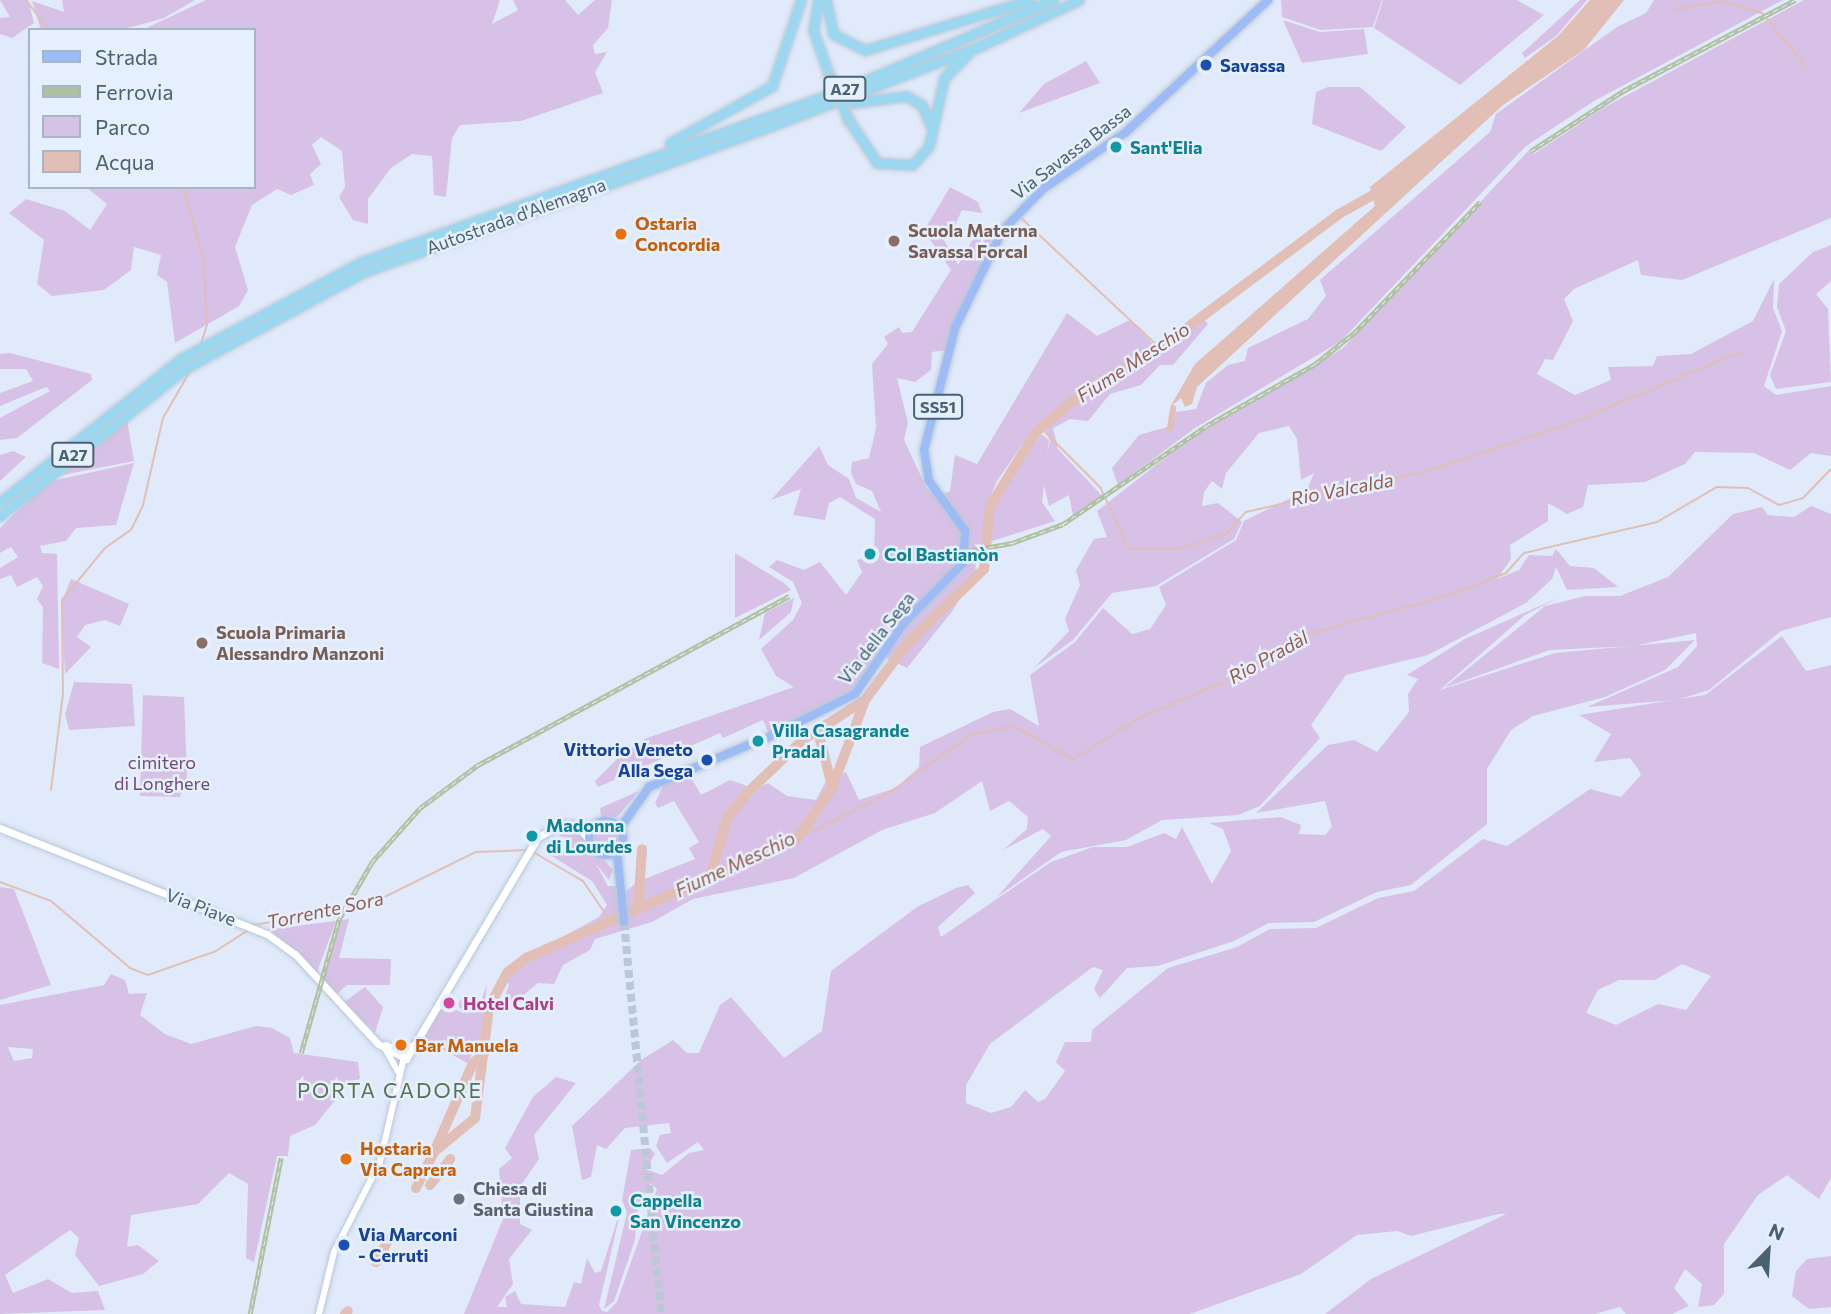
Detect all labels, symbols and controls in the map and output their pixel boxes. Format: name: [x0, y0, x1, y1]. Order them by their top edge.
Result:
legend: [28, 28, 256, 189]
text: Strada: [95, 44, 158, 69]
place label: Savassa: [1220, 54, 1285, 76]
marker: Savassa: [1198, 57, 1214, 73]
road number: A27: [822, 76, 868, 102]
text: Ferrovia: [95, 79, 173, 104]
street label: Via Savassa Bassa: [1007, 100, 1135, 204]
text: Parco: [95, 114, 150, 139]
place label: Sant'Elia: [1130, 136, 1203, 158]
marker: Sant'Elia: [1108, 139, 1124, 155]
text: Acqua: [95, 149, 154, 174]
street label: Autostrada d'Alemagna: [423, 173, 609, 259]
place label: Ostaria Concordia: [635, 213, 720, 256]
place label: Scuola Materna Savassa Forcal: [908, 220, 1037, 262]
marker: Ostaria Concordia: [613, 226, 629, 242]
marker: Scuola Materna Savassa Forcal: [886, 233, 902, 249]
water label: Fiume Meschio: [1072, 317, 1194, 407]
road number: SS51: [912, 394, 964, 420]
road number: A27: [50, 442, 96, 468]
water label: Rio Valcalda: [1289, 468, 1395, 510]
place label: Col Bastianòn: [884, 543, 999, 565]
marker: Col Bastianòn: [862, 546, 878, 562]
street label: Via della Sega: [833, 588, 919, 688]
place label: Scuola Primaria Alessandro Manzoni: [216, 622, 384, 664]
water label: Rio Pradàl: [1224, 626, 1312, 688]
marker: Scuola Primaria Alessandro Manzoni: [194, 635, 210, 651]
place label: Villa Casagrande Pradal: [772, 720, 909, 762]
marker: Villa Casagrande Pradal: [750, 733, 766, 749]
place label: Vittorio Veneto Alla Sega: [564, 739, 693, 782]
park label: cimitero di Longhere: [114, 752, 210, 794]
marker: Vittorio Veneto Alla Sega: [699, 752, 715, 768]
place label: Madonna di Lourdes: [546, 815, 632, 858]
water label: Fiume Meschio: [671, 826, 799, 902]
marker: Madonna di Lourdes: [524, 828, 540, 844]
street label: Via Piave: [163, 884, 239, 930]
water label: Torrente Sora: [264, 886, 386, 934]
place label: Hotel Calvi: [463, 992, 554, 1014]
marker: Hotel Calvi: [441, 995, 457, 1011]
place label: Bar Manuela: [415, 1034, 518, 1056]
marker: Bar Manuela: [393, 1037, 409, 1053]
district label: PORTA CADORE: [298, 1077, 482, 1103]
place label: Hostaria Via Caprera: [360, 1138, 457, 1180]
marker: Hostaria Via Caprera: [338, 1151, 354, 1167]
place label: Chiesa di Santa Giustina: [473, 1178, 593, 1220]
place label: Cappella San Vincenzo: [630, 1190, 741, 1232]
marker: Chiesa di Santa Giustina: [451, 1191, 467, 1207]
marker: Cappella San Vincenzo: [608, 1203, 624, 1219]
north arrow: [1733, 1216, 1803, 1286]
text: N: [1766, 1218, 1788, 1245]
place label: Via Marconi - Cerruti: [358, 1224, 457, 1266]
marker: Via Marconi - Cerruti: [336, 1237, 352, 1253]

